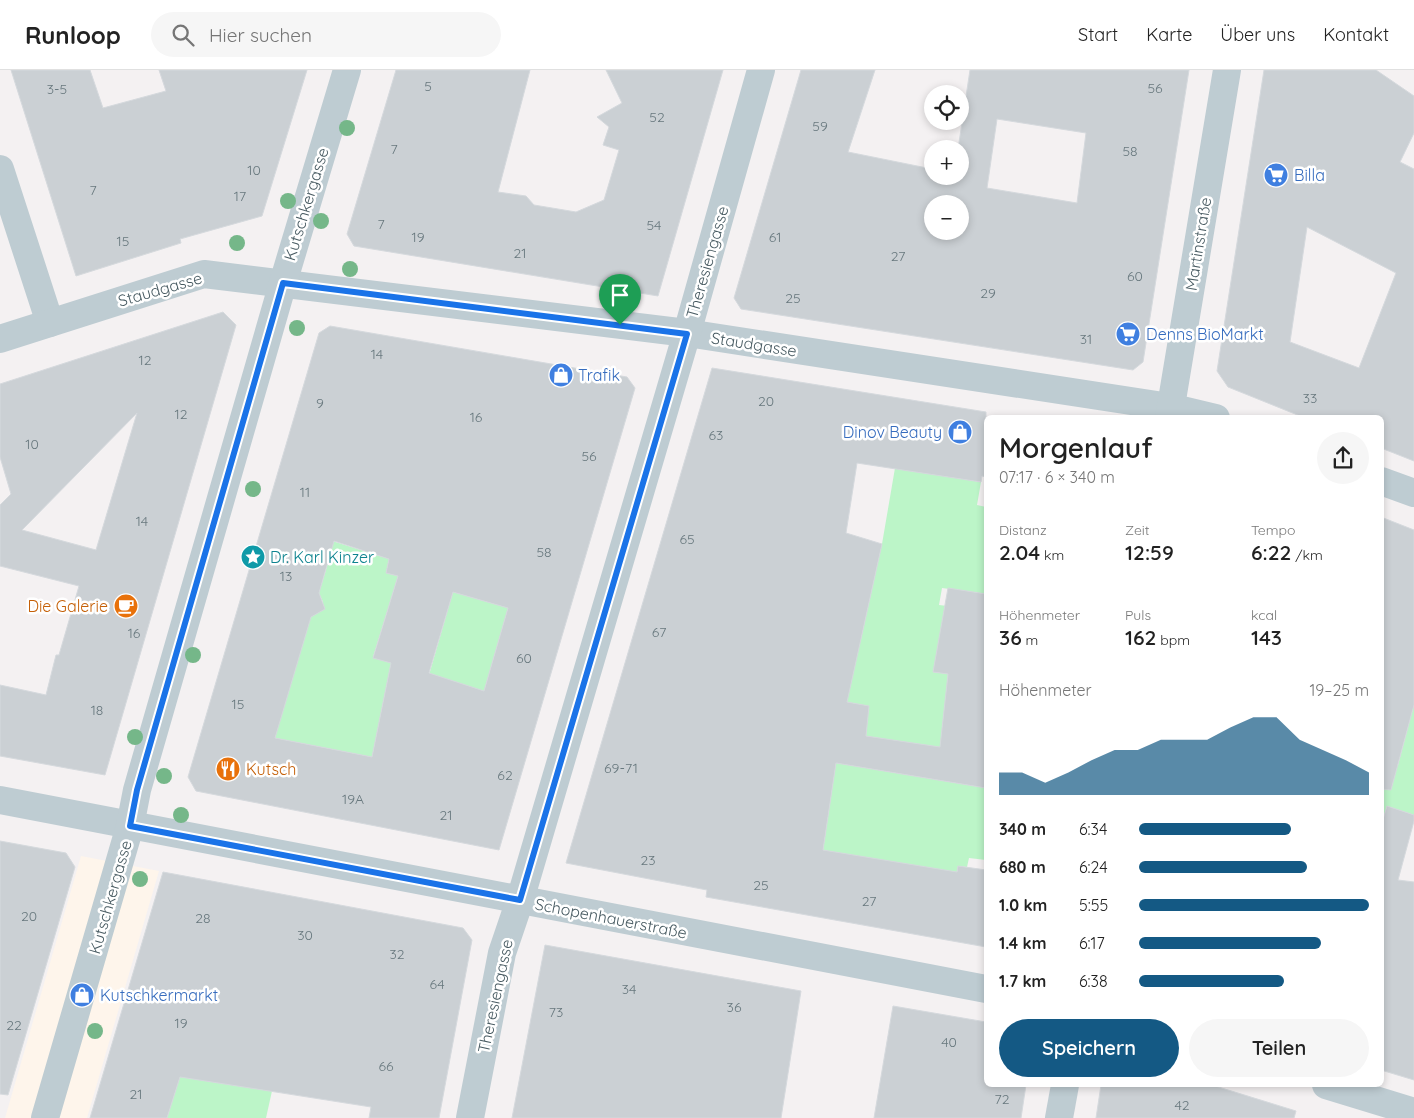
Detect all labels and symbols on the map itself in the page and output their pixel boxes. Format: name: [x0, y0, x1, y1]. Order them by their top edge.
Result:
house number: 5: [424, 77, 432, 95]
house number: 56: [1147, 79, 1163, 97]
house number: 3-5: [47, 80, 67, 98]
house number: 52: [649, 108, 665, 126]
house number: 59: [812, 117, 828, 135]
house number: 7: [390, 140, 398, 158]
house number: 58: [1122, 142, 1138, 160]
street label: Kutschkergasse: [279, 145, 333, 263]
house number: 10: [247, 161, 261, 179]
supermarket icon: Billa: [1263, 162, 1289, 188]
place label: Billa: [1294, 165, 1325, 185]
house number: 7: [89, 181, 97, 199]
house number: 17: [234, 187, 246, 205]
street label: Martinstraße: [1181, 196, 1215, 292]
street label: Theresiengasse: [681, 204, 733, 320]
house number: 7: [377, 215, 385, 233]
house number: 54: [646, 216, 662, 234]
house number: 19: [412, 228, 425, 246]
house number: 61: [769, 228, 781, 246]
house number: 15: [117, 232, 129, 250]
house number: 21: [514, 244, 526, 262]
house number: 27: [891, 247, 905, 265]
street label: Staudgasse: [116, 267, 204, 311]
house number: 60: [1127, 267, 1143, 285]
pin: [599, 274, 641, 325]
house number: 29: [980, 284, 996, 302]
house number: 25: [785, 289, 801, 307]
supermarket icon: Denns BioMarkt: [1115, 321, 1141, 347]
place label: Denns BioMarkt: [1146, 324, 1264, 344]
street label: Staudgasse: [710, 327, 798, 361]
house number: 31: [1080, 330, 1092, 348]
house number: 14: [371, 345, 383, 363]
house number: 12: [139, 351, 152, 369]
shop icon: Trafik: [548, 362, 574, 388]
place label: Trafik: [578, 365, 620, 385]
house number: 33: [1303, 389, 1317, 407]
house number: 20: [758, 392, 774, 410]
house number: 9: [316, 394, 324, 412]
house number: 12: [175, 405, 188, 423]
house number: 16: [470, 408, 483, 426]
shop icon: Dinov Beauty: [947, 419, 973, 445]
place label: Dinov Beauty: [843, 422, 942, 442]
house number: 63: [709, 426, 723, 444]
house number: 10: [25, 435, 39, 453]
house number: 56: [581, 447, 597, 465]
house number: 11: [300, 483, 310, 501]
house number: 14: [136, 512, 148, 530]
house number: 65: [679, 530, 695, 548]
house number: 58: [536, 543, 552, 561]
place icon: Dr. Karl Kinzer: [240, 544, 266, 570]
place label: Dr. Karl Kinzer: [270, 547, 374, 567]
house number: 13: [280, 567, 292, 585]
cafe icon: Die Galerie: [113, 593, 139, 619]
place label: Die Galerie: [27, 596, 108, 616]
house number: 67: [652, 623, 666, 641]
house number: 16: [128, 624, 141, 642]
house number: 60: [516, 649, 532, 667]
house number: 15: [232, 695, 244, 713]
house number: 18: [91, 701, 103, 719]
restaurant icon: Kutsch: [215, 756, 241, 782]
place label: Kutsch: [246, 759, 296, 779]
house number: 69-71: [604, 759, 638, 777]
house number: 62: [497, 766, 513, 784]
house number: 19A: [342, 790, 364, 808]
house number: 21: [440, 806, 452, 824]
street label: Kutschkergasse: [84, 838, 136, 956]
house number: 23: [640, 851, 656, 869]
house number: 25: [753, 876, 769, 894]
house number: 27: [862, 892, 876, 910]
street label: Schopenhauerstraße: [533, 893, 689, 943]
house number: 20: [21, 907, 37, 925]
house number: 28: [195, 909, 211, 927]
house number: 30: [297, 926, 313, 944]
street label: Theresiengasse: [473, 937, 517, 1055]
house number: 32: [389, 945, 405, 963]
house number: 64: [429, 975, 445, 993]
house number: 34: [622, 980, 636, 998]
shop icon: Kutschkermarkt: [69, 982, 95, 1008]
place label: Kutschkermarkt: [100, 985, 218, 1005]
house number: 36: [727, 998, 742, 1016]
house number: 73: [549, 1003, 563, 1021]
house number: 19: [175, 1014, 188, 1032]
house number: 22: [6, 1016, 22, 1034]
house number: 40: [941, 1033, 957, 1051]
house number: 66: [378, 1057, 394, 1075]
house number: 21: [130, 1085, 142, 1103]
house number: 72: [995, 1090, 1010, 1108]
house number: 42: [1174, 1096, 1190, 1114]

